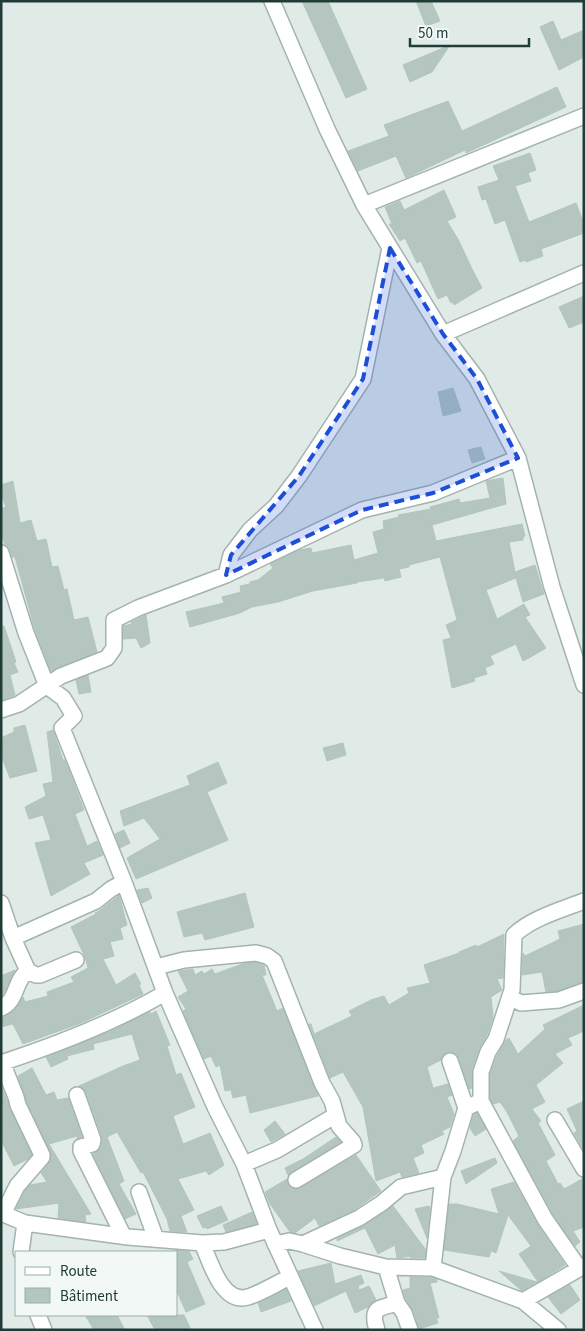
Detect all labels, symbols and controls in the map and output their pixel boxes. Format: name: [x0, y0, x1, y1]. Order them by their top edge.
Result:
scale bar: [410, 15, 529, 47]
text: 50 m: [418, 23, 448, 44]
legend: [15, 1251, 178, 1316]
text: Route: [60, 1261, 97, 1282]
text: Bâtiment: [60, 1286, 118, 1307]

